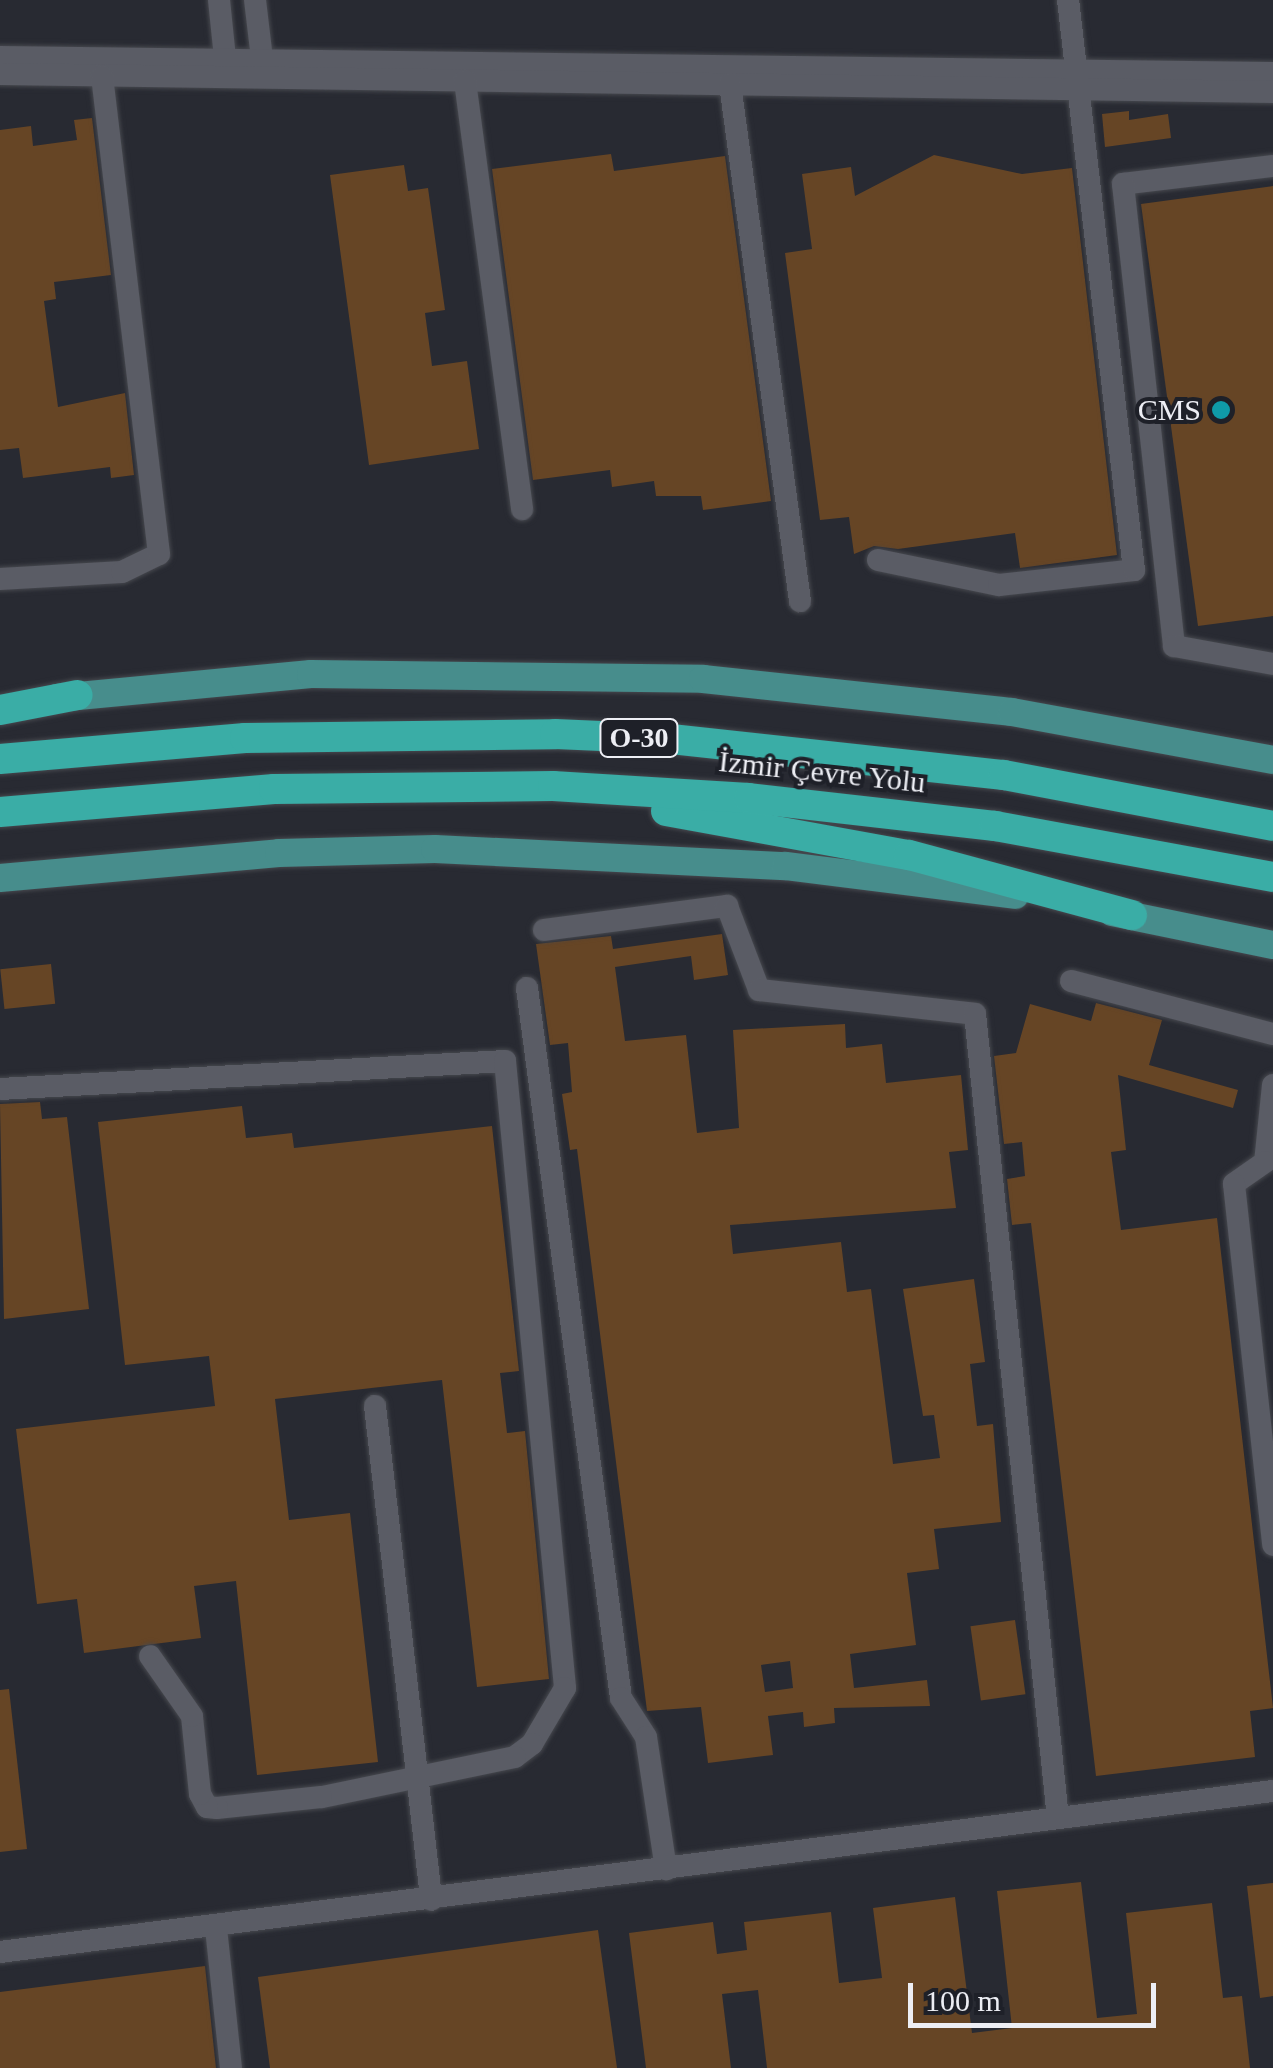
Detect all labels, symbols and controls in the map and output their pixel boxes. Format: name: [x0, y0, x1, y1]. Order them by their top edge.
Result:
place label: CMS: [1138, 392, 1201, 428]
marker: CMS: [1210, 399, 1232, 421]
road number: O-30: [599, 715, 679, 761]
street label: İzmir Çevre Yolu: [716, 743, 928, 801]
scale bar: [913, 1963, 1160, 2025]
text: 100 m: [925, 1984, 1001, 2017]

